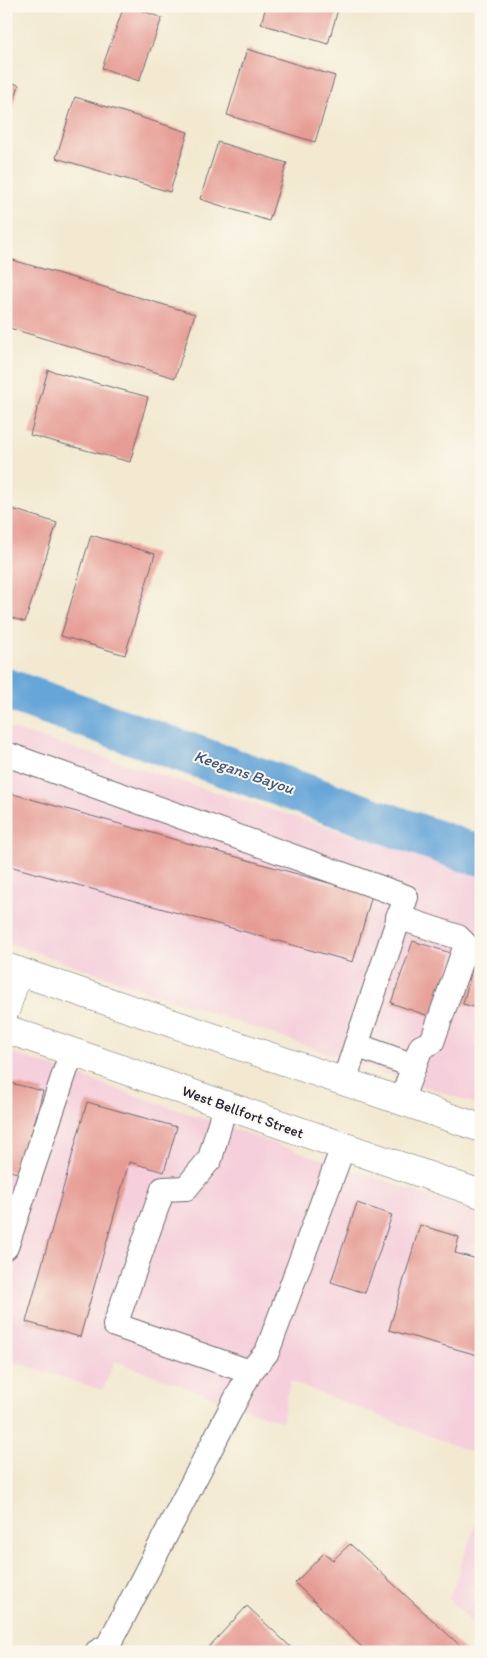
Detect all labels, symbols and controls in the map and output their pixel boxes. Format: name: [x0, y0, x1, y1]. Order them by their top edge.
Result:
water label: Keegans Bayou: [192, 746, 297, 798]
street label: West Bellfort Street: [180, 1082, 307, 1143]

